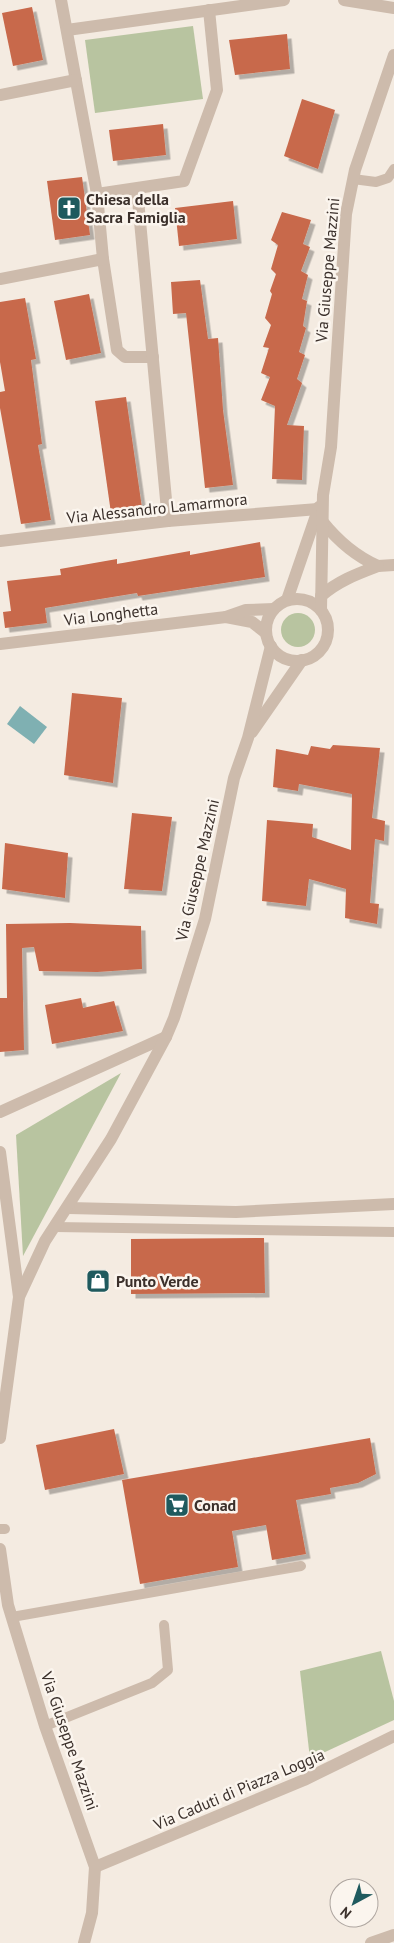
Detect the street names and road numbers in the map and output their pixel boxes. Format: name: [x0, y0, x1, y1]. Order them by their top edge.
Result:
street label: Via Giuseppe Mazzini: [311, 197, 343, 344]
street label: Via Alessandro Lamarmora: [65, 489, 248, 528]
street label: Via Longhetta: [62, 598, 159, 630]
street label: Via Giuseppe Mazzini: [171, 797, 223, 944]
street label: Via Giuseppe Mazzini: [37, 1668, 103, 1813]
street label: Via Caduti di Piazza Loggia: [150, 1744, 327, 1834]

